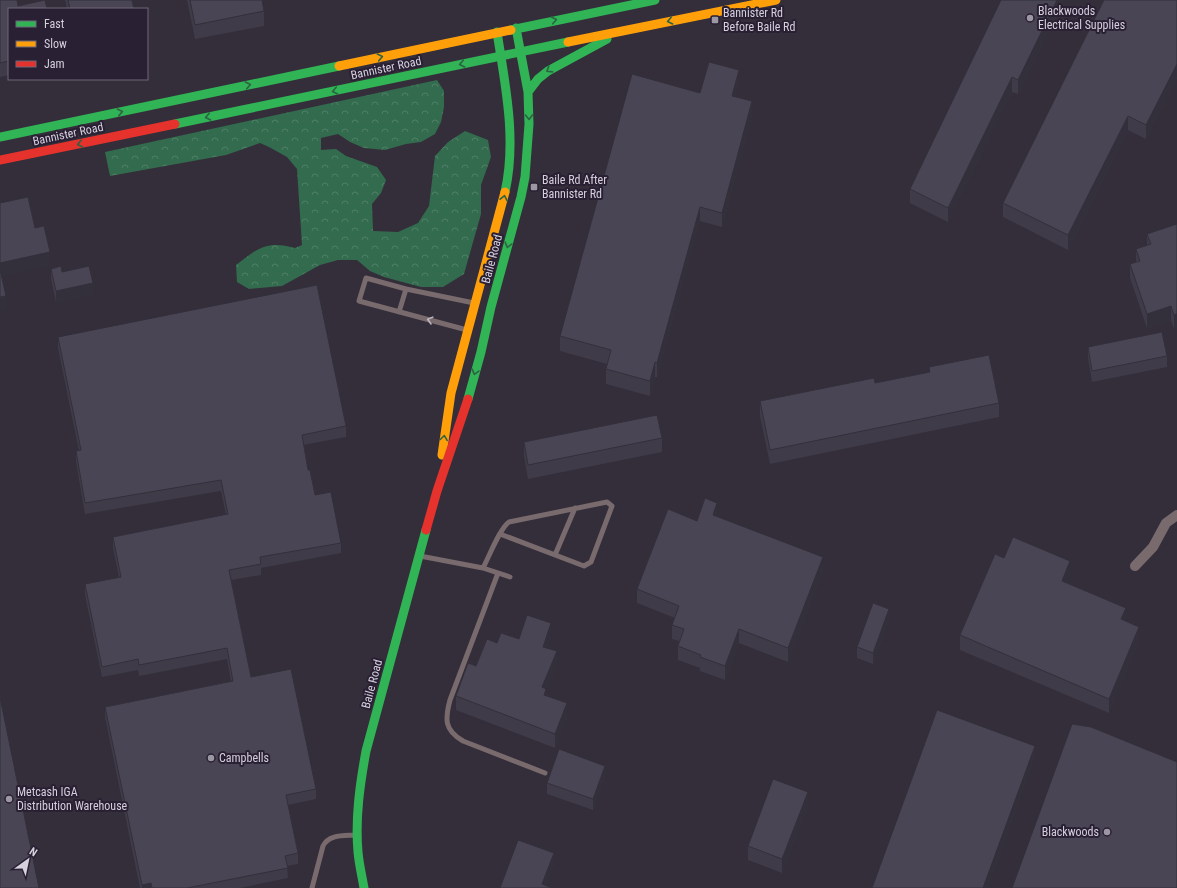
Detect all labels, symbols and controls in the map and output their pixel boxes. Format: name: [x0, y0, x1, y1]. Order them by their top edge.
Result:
place label: Blackwoods Electrical Supplies: [1038, 4, 1125, 32]
place label: Bannister Rd Before Baile Rd: [723, 6, 795, 34]
legend: [8, 8, 148, 80]
marker: Blackwoods Electrical Supplies: [1025, 13, 1035, 23]
marker: Bannister Rd Before Baile Rd: [710, 15, 720, 25]
one-way arrow: [667, 16, 673, 25]
text: Fast: [44, 17, 65, 31]
one-way arrow: [551, 17, 558, 25]
text: Slow: [44, 37, 67, 51]
street label: Bannister Road: [349, 54, 423, 82]
one-way arrow: [377, 54, 383, 62]
text: Jam: [44, 57, 65, 71]
one-way arrow: [459, 60, 465, 68]
one-way arrow: [547, 66, 554, 73]
one-way arrow: [244, 82, 251, 90]
one-way arrow: [332, 86, 338, 94]
one-way arrow: [117, 109, 124, 117]
one-way arrow: [204, 113, 211, 121]
one-way arrow: [524, 114, 533, 120]
street label: Bannister Road: [31, 120, 105, 148]
one-way arrow: [77, 139, 83, 147]
place label: Baile Rd After Bannister Rd: [542, 173, 607, 201]
marker: Baile Rd After Bannister Rd: [529, 182, 539, 192]
one-way arrow: [499, 195, 507, 202]
street label: Baile Road: [479, 233, 505, 285]
one-way arrow: [504, 241, 513, 248]
one-way arrow: [427, 317, 433, 325]
one-way arrow: [471, 368, 480, 375]
one-way arrow: [440, 435, 449, 441]
street label: Baile Road: [359, 658, 385, 710]
place label: Campbells: [219, 751, 269, 765]
marker: Campbells: [206, 753, 216, 763]
place label: Metcash IGA Distribution Warehouse: [17, 785, 128, 813]
marker: Metcash IGA Distribution Warehouse: [4, 794, 14, 804]
place label: Blackwoods: [1042, 825, 1099, 839]
marker: Blackwoods: [1102, 827, 1112, 837]
north arrow: [8, 840, 48, 880]
text: N: [27, 845, 40, 859]

